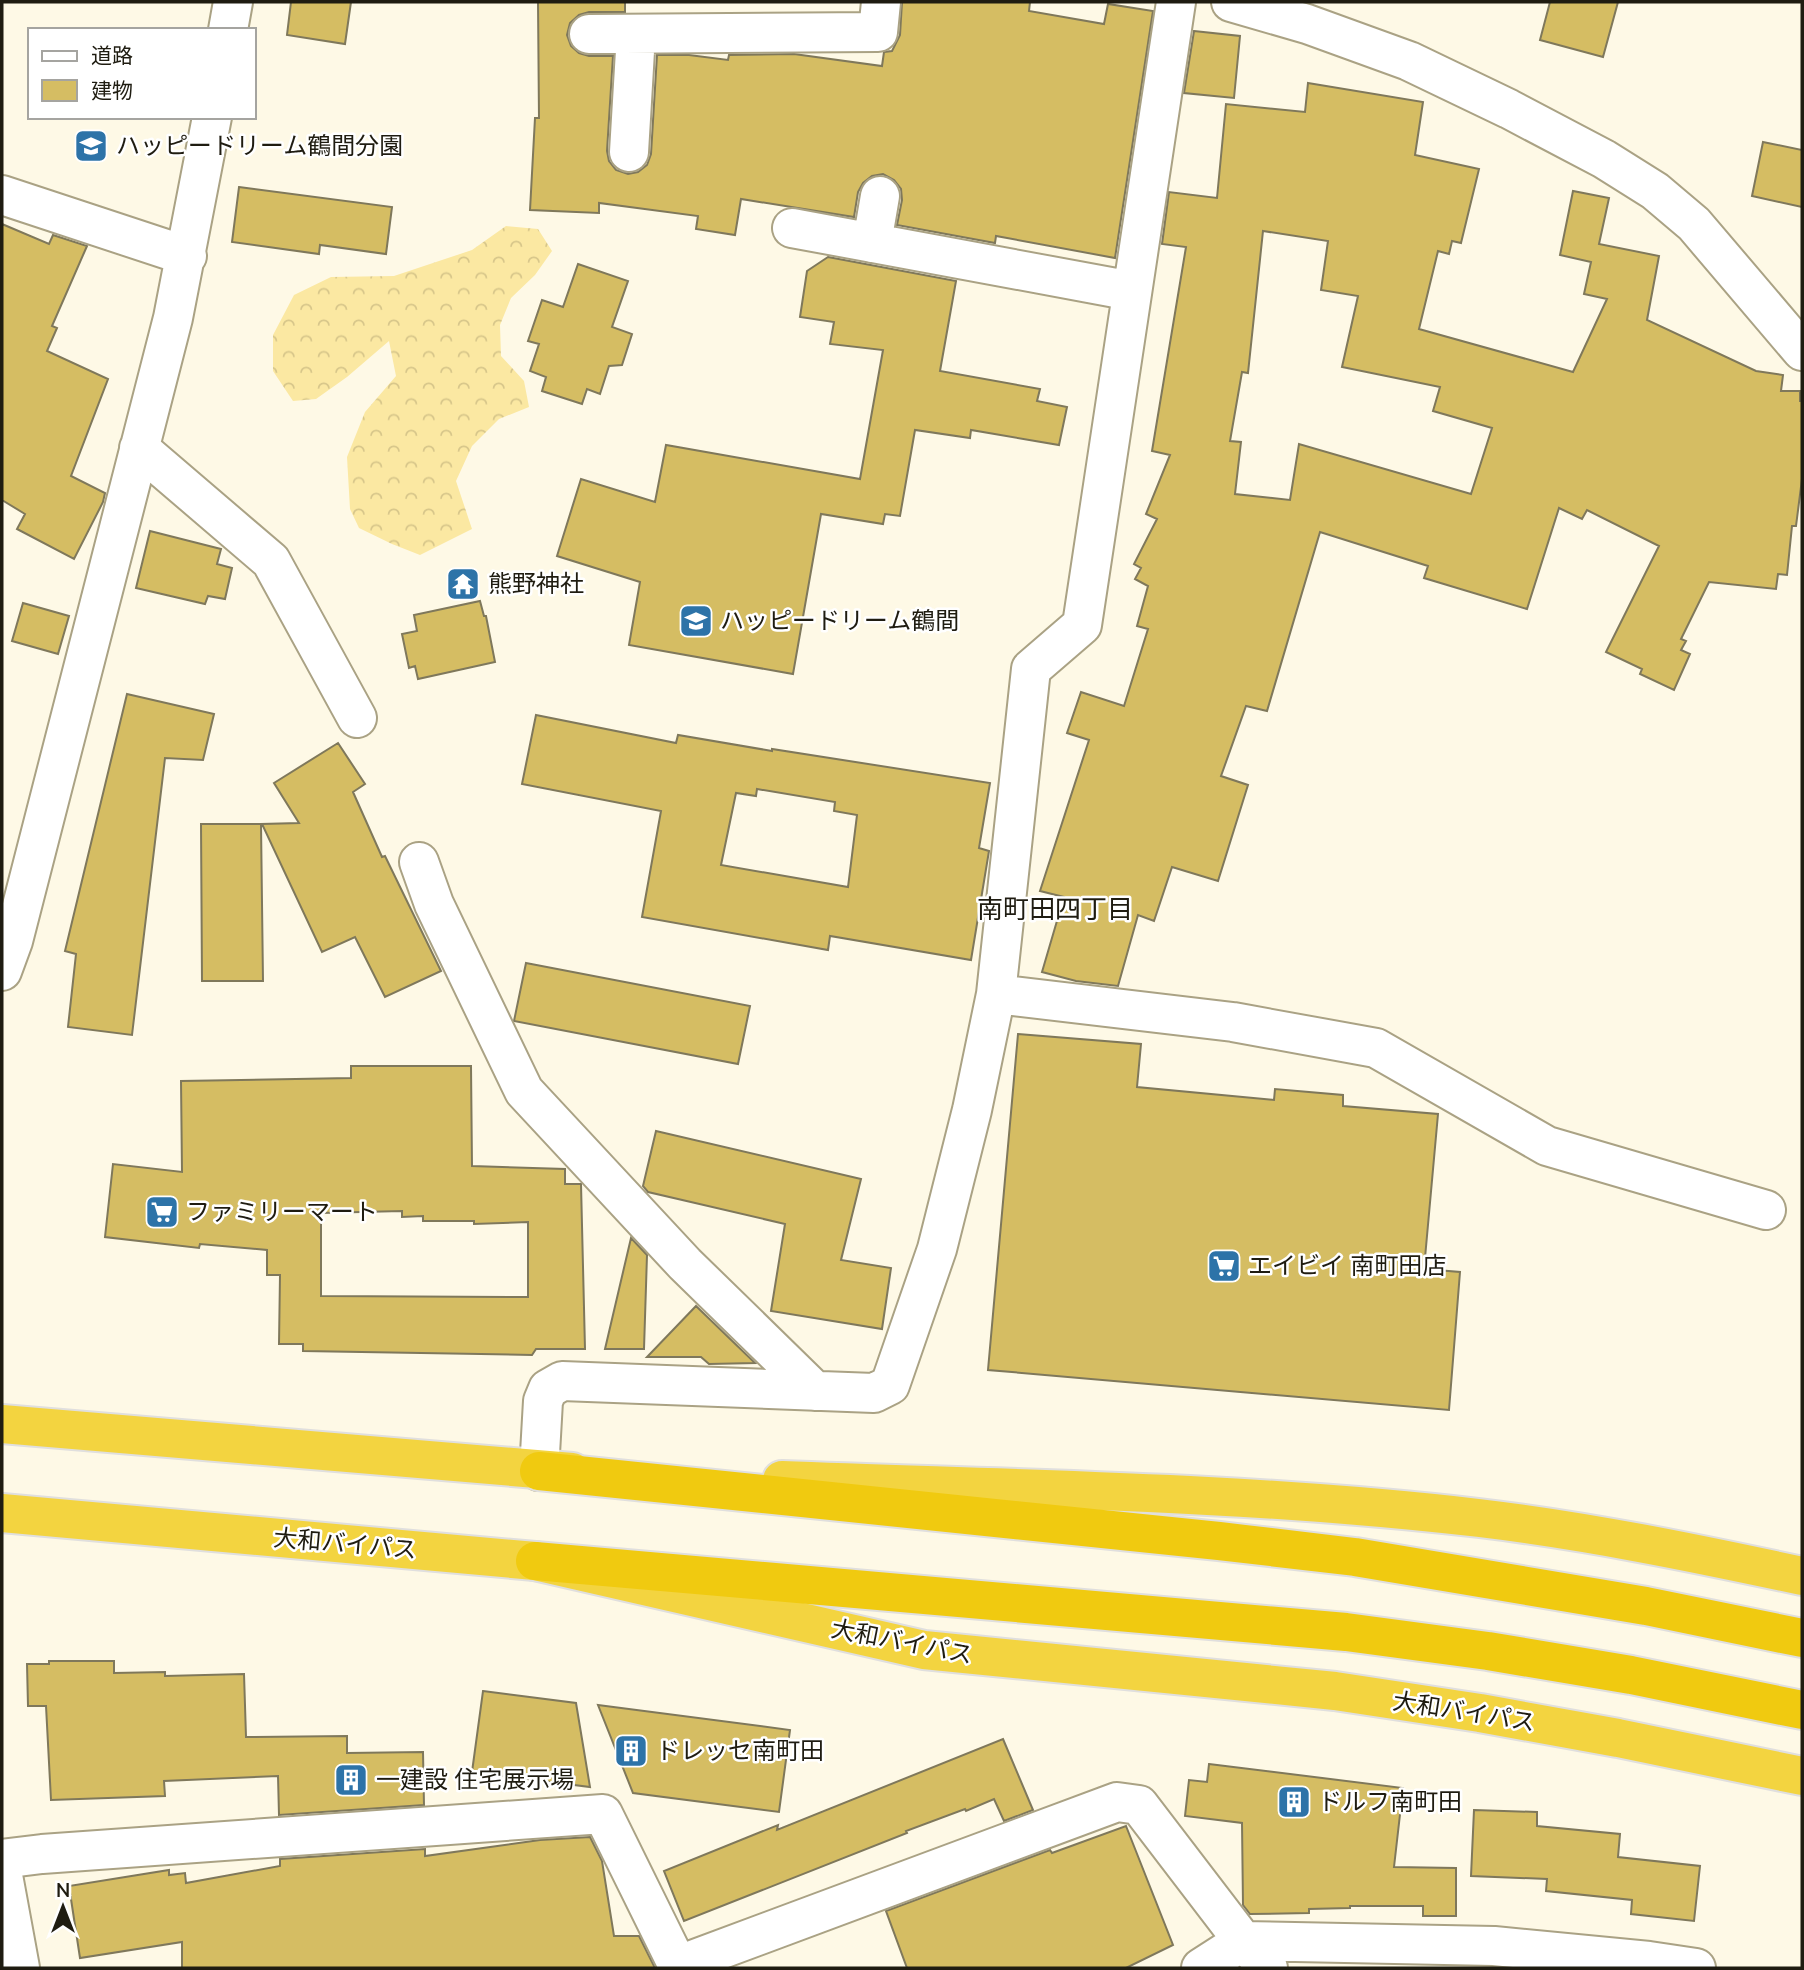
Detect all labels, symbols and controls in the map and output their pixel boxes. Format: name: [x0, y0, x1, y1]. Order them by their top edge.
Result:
legend: [28, 28, 256, 119]
text: 道路: [91, 42, 133, 70]
text: 建物: [91, 77, 133, 105]
school or university icon: ハッピードリーム鶴間分園: [72, 127, 110, 165]
place label: ハッピードリーム鶴間分園: [116, 130, 403, 162]
temple icon: 熊野神社: [444, 565, 482, 603]
place label: 熊野神社: [488, 568, 584, 600]
school or university icon: ハッピードリーム鶴間: [677, 602, 715, 640]
place label: ハッピードリーム鶴間: [720, 605, 959, 637]
district label: 南町田四丁目: [977, 892, 1133, 927]
supermarket icon: ファミリーマート: [143, 1193, 181, 1231]
place label: ファミリーマート: [186, 1196, 378, 1228]
supermarket icon: エイビイ 南町田店: [1205, 1247, 1243, 1285]
place label: エイビイ 南町田店: [1248, 1250, 1446, 1282]
street label: 大和バイパス: [272, 1522, 418, 1566]
street label: 大和バイパス: [828, 1613, 976, 1671]
street label: 大和バイパス: [1391, 1685, 1537, 1739]
building icon: ドレッセ南町田: [612, 1732, 650, 1770]
place label: ドレッセ南町田: [656, 1735, 824, 1767]
building icon: 一建設 住宅展示場: [332, 1761, 370, 1799]
place label: 一建設 住宅展示場: [376, 1764, 574, 1796]
building icon: ドルフ南町田: [1275, 1783, 1313, 1821]
place label: ドルフ南町田: [1318, 1786, 1462, 1818]
north arrow: [28, 1872, 98, 1942]
text: N: [56, 1878, 70, 1904]

